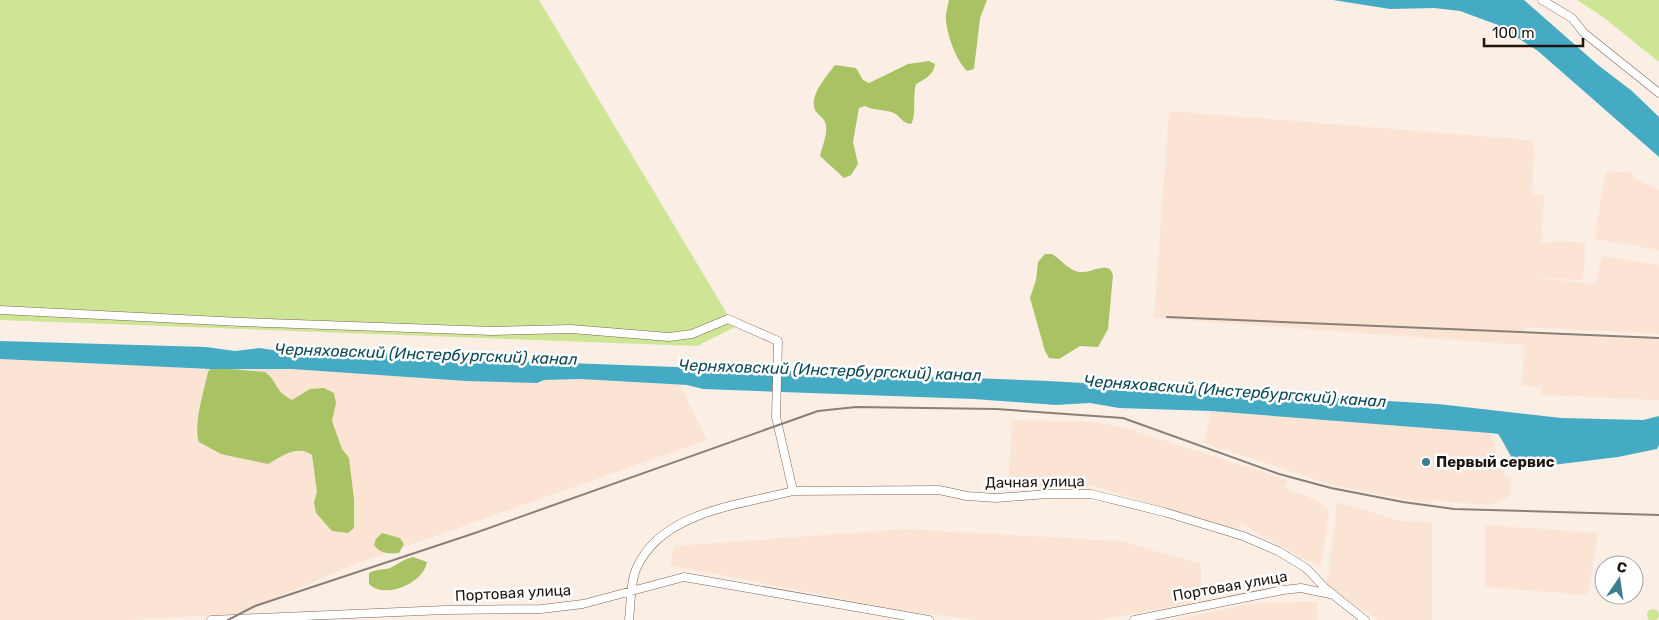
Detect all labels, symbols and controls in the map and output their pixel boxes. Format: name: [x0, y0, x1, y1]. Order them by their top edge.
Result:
scale bar: [1484, 15, 1583, 47]
text: 100 m: [1492, 24, 1534, 42]
water label: Черняховский (Инстербургский) канал: [274, 339, 578, 369]
water label: Черняховский (Инстербургский) канал: [678, 355, 982, 385]
water label: Черняховский (Инстербургский) канал: [1083, 371, 1387, 411]
place label: Первый сервис: [1436, 453, 1555, 471]
marker: Первый сервис: [1420, 456, 1432, 468]
street label: Дачная улица: [985, 472, 1085, 492]
north arrow: [1594, 555, 1644, 605]
text: С: [1615, 558, 1629, 577]
street label: Портовая улица: [1171, 567, 1289, 605]
street label: Портовая улица: [454, 581, 572, 605]

